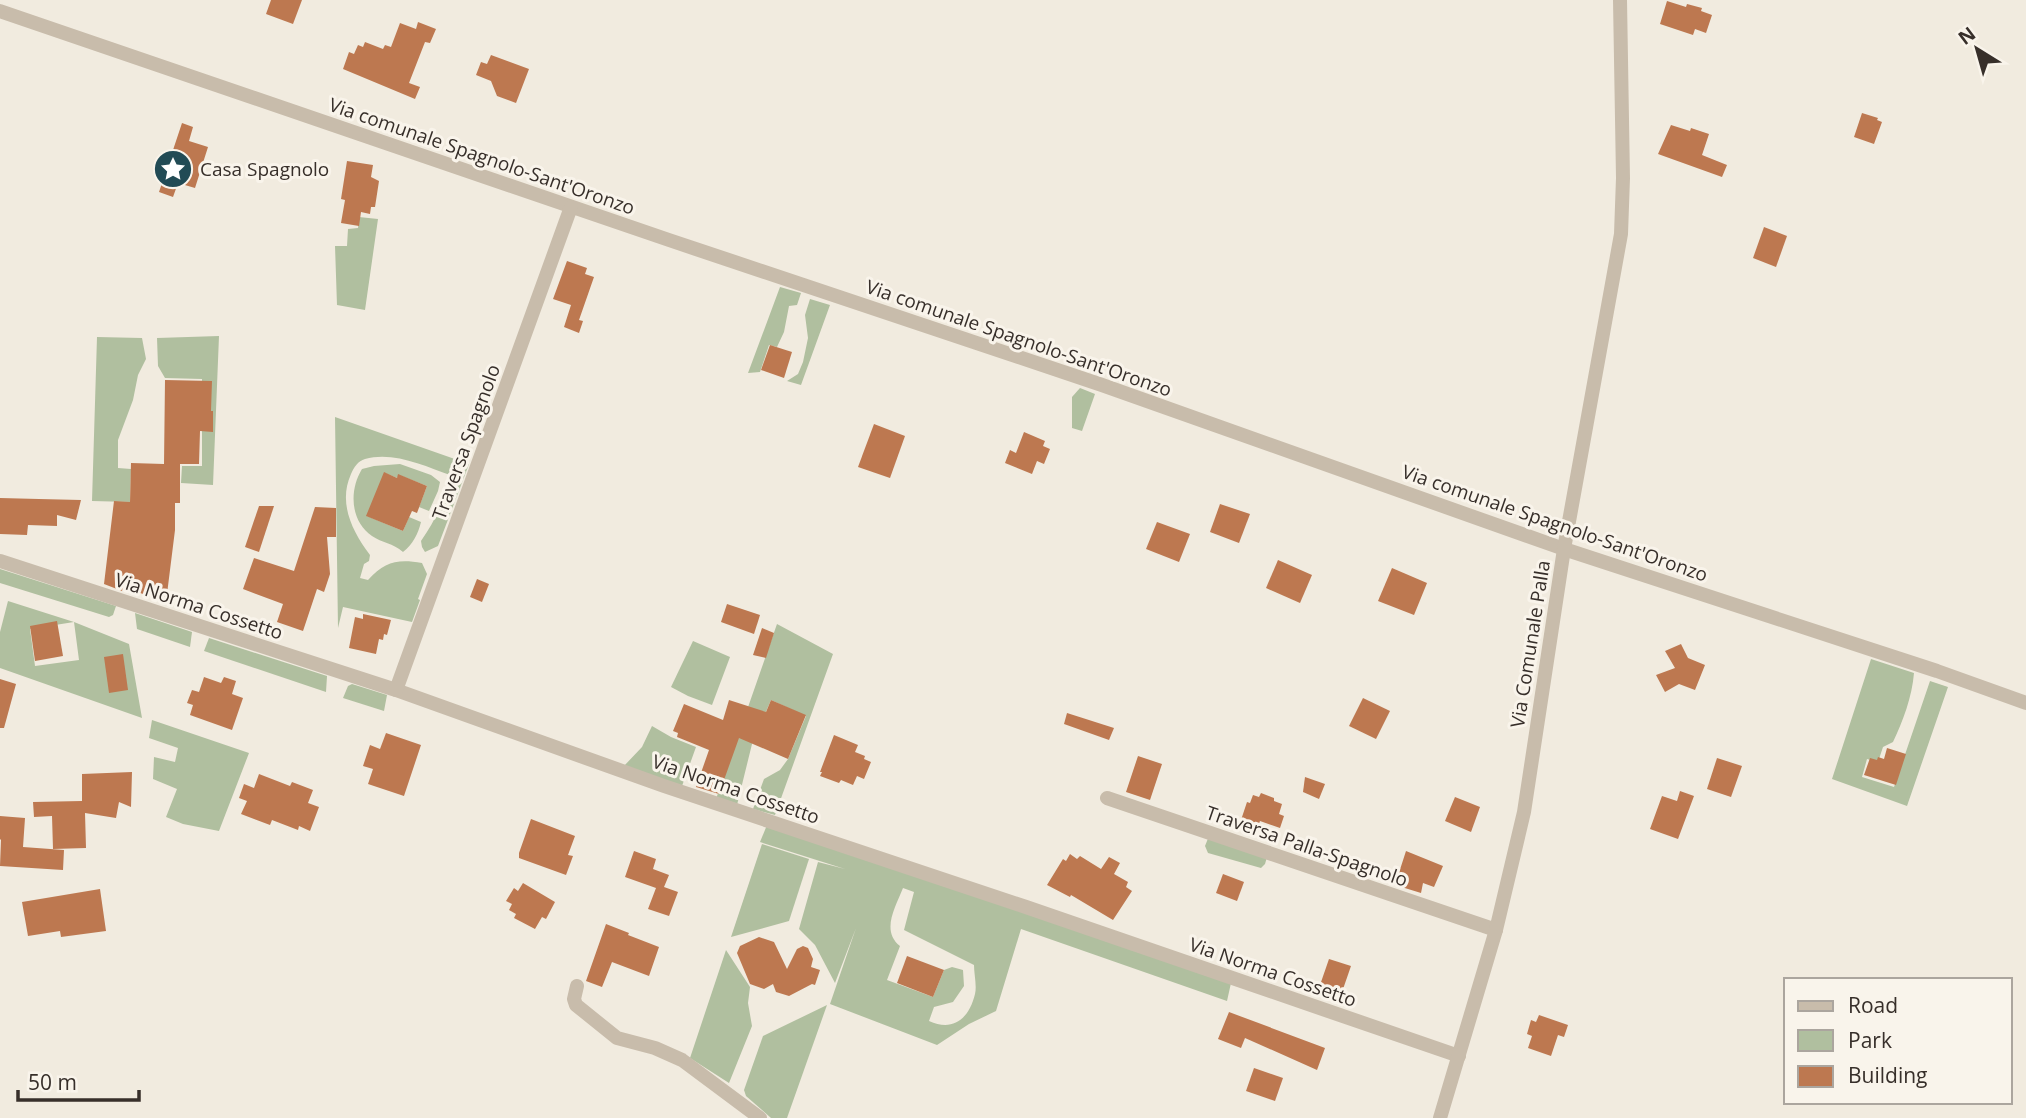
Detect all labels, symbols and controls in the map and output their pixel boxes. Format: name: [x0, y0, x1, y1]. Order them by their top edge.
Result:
north arrow: [1942, 14, 2012, 84]
text: N: [1953, 20, 1981, 50]
street label: Via comunale Spagnolo-Sant'Oronzo: [326, 91, 638, 221]
place icon: Casa Spagnolo: [152, 148, 194, 190]
place label: Casa Spagnolo: [200, 156, 329, 182]
street label: Via comunale Spagnolo-Sant'Oronzo: [863, 273, 1175, 403]
street label: Traversa Spagnolo: [426, 361, 506, 523]
street label: Via comunale Spagnolo-Sant'Oronzo: [1399, 458, 1711, 588]
street label: Via Comunale Palla: [1504, 558, 1556, 730]
street label: Via Norma Cossetto: [112, 567, 286, 645]
street label: Via Norma Cossetto: [649, 748, 823, 830]
street label: Traversa Palla-Spagnolo: [1203, 799, 1411, 893]
street label: Via Norma Cossetto: [1186, 931, 1360, 1013]
legend: [1784, 978, 2012, 1104]
text: Road: [1848, 991, 1898, 1019]
text: Park: [1848, 1026, 1892, 1054]
scale bar: [18, 1058, 138, 1102]
text: Building: [1848, 1061, 1927, 1089]
text: 50 m: [28, 1068, 77, 1096]

